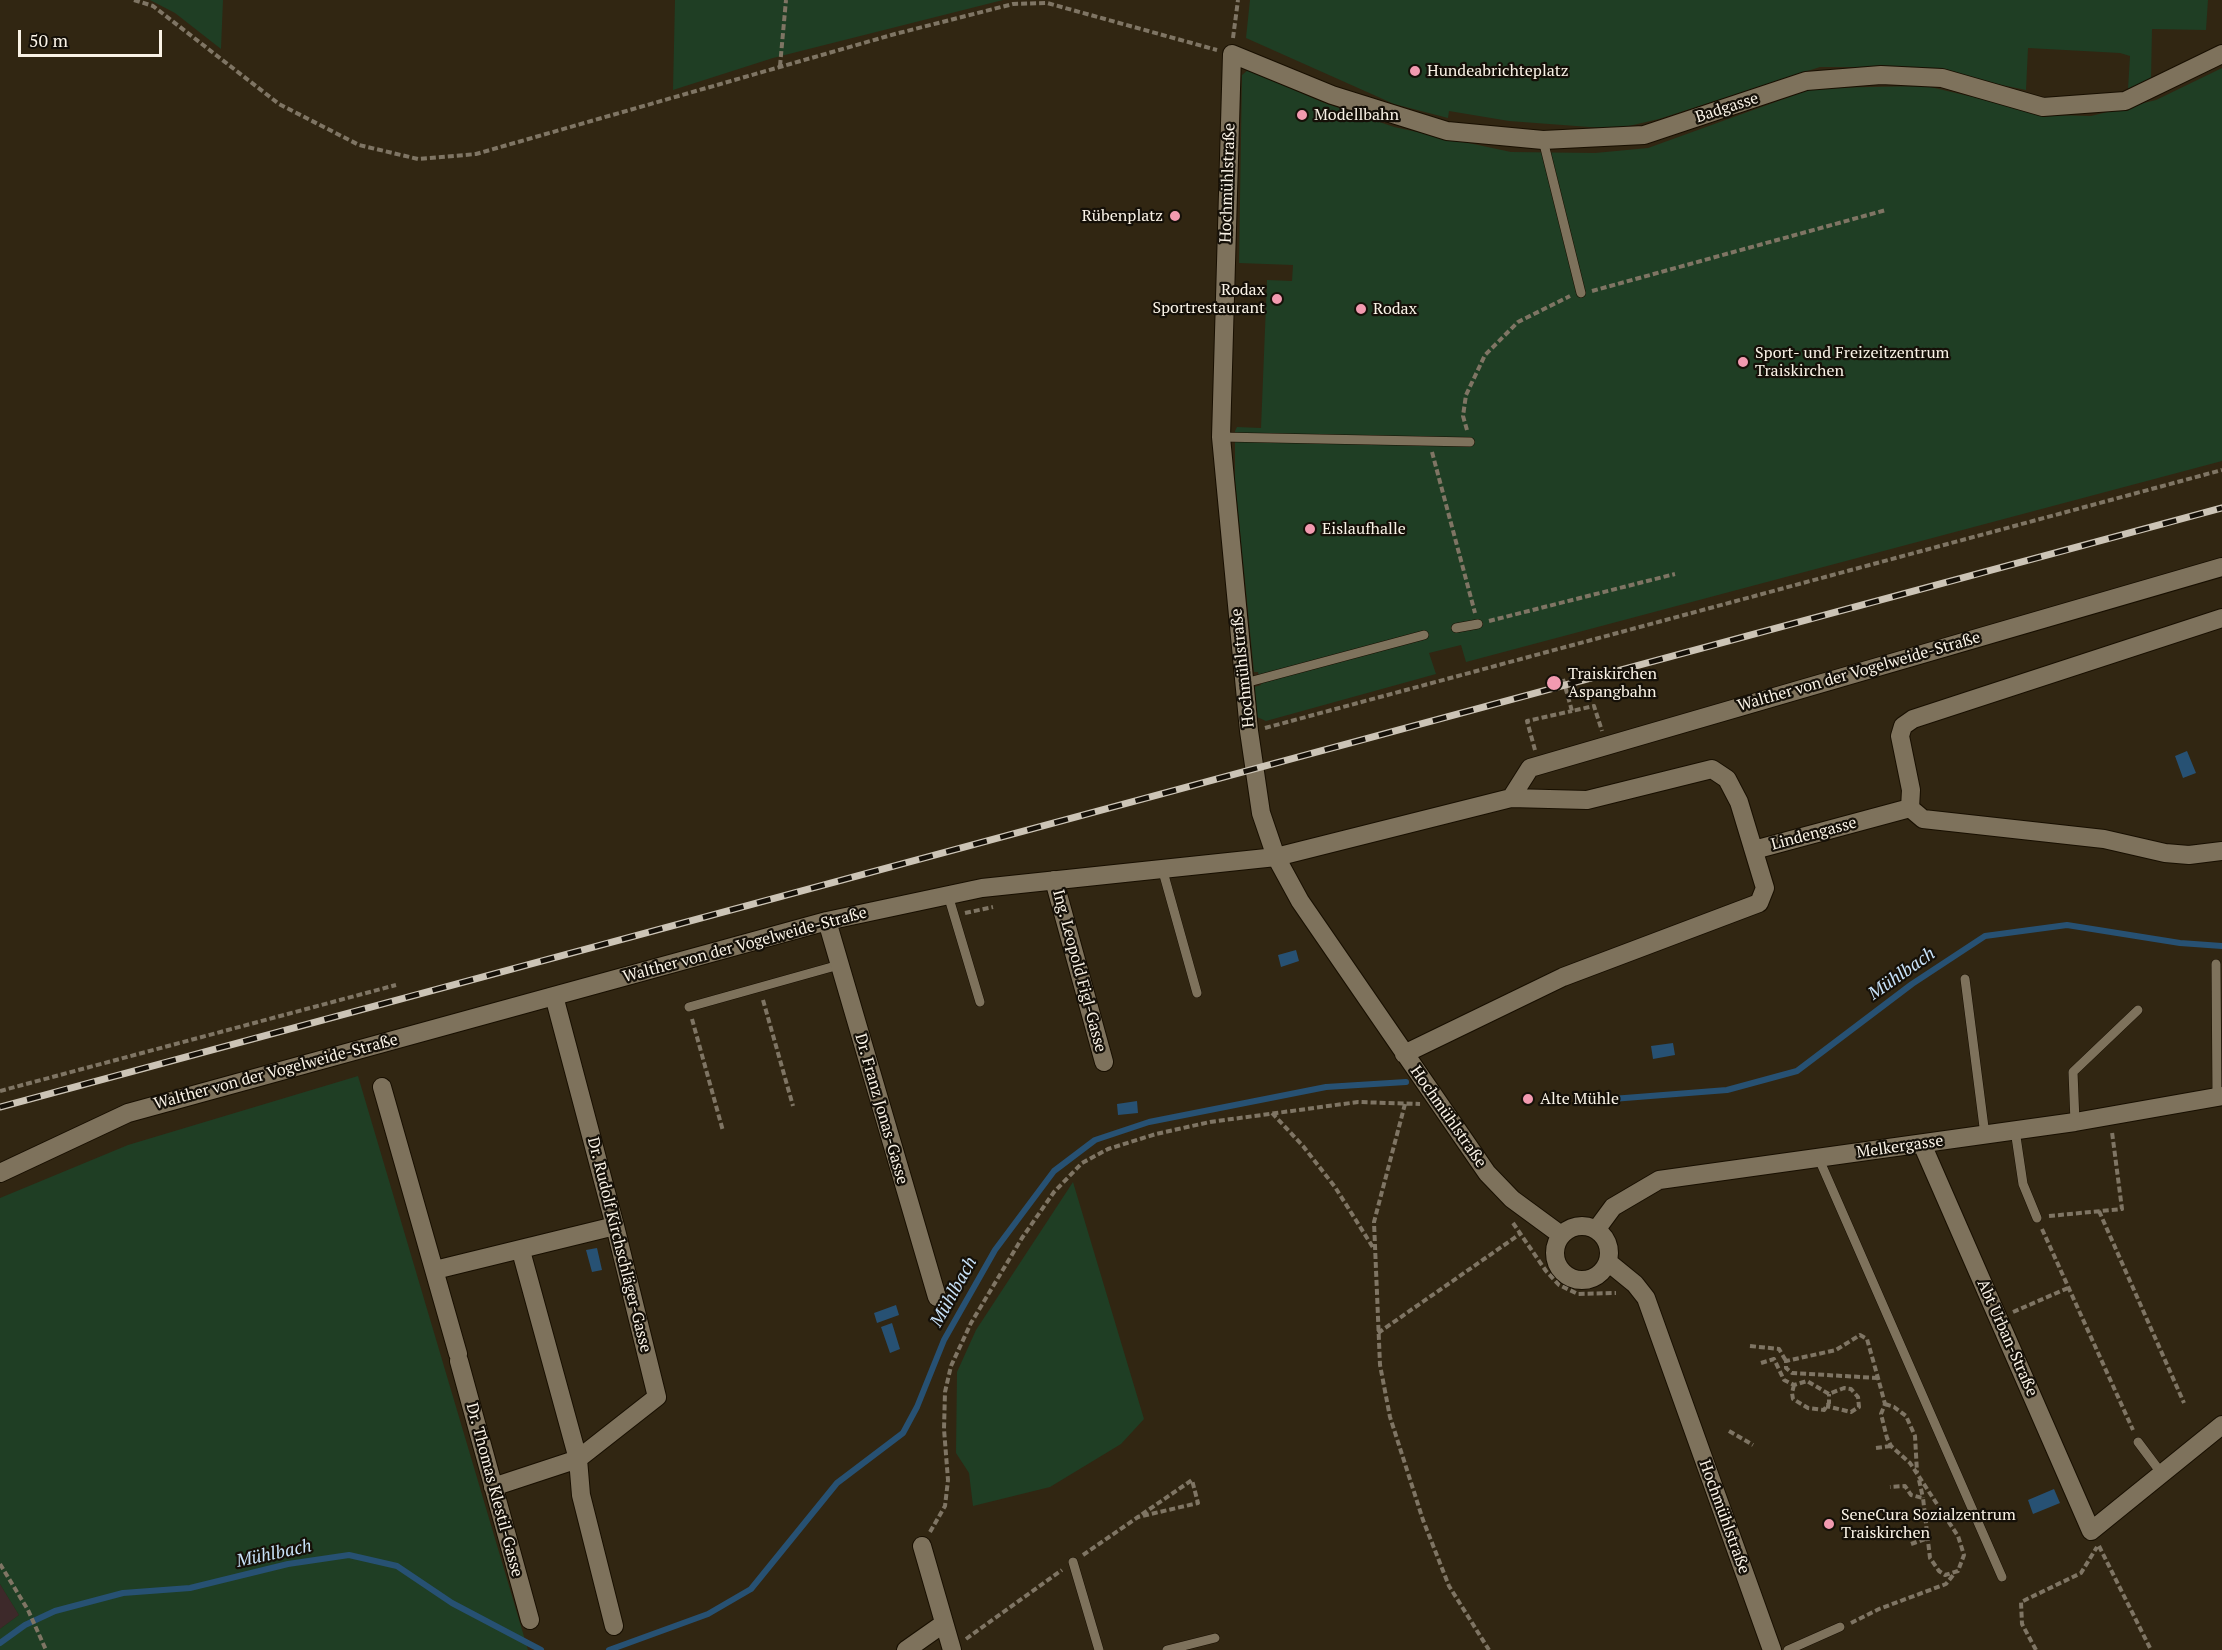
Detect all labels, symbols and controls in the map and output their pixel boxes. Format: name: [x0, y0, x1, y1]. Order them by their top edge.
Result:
scale bar: [21, 18, 165, 56]
text: 50 m: [29, 28, 68, 52]
place label: Hundeabrichteplatz: [1427, 61, 1569, 81]
marker: Hundeabrichteplatz: [1408, 64, 1422, 78]
street label: Badgasse: [1693, 89, 1761, 127]
place label: Modellbahn: [1314, 105, 1399, 125]
marker: Modellbahn: [1295, 108, 1309, 122]
street label: Hochmühlstraße: [1216, 123, 1240, 243]
place label: Rübenplatz: [1082, 206, 1163, 226]
marker: Rübenplatz: [1168, 209, 1182, 223]
place label: Rodax Sportrestaurant: [1152, 280, 1265, 318]
marker: Rodax Sportrestaurant: [1270, 292, 1284, 306]
place label: Rodax: [1373, 299, 1417, 319]
marker: Rodax: [1354, 302, 1368, 316]
place label: Sport- und Freizeitzentrum Traiskirchen: [1755, 343, 1949, 381]
marker: Sport- und Freizeitzentrum Traiskirchen: [1736, 355, 1750, 369]
place label: Eislaufhalle: [1322, 519, 1406, 539]
marker: Eislaufhalle: [1303, 522, 1317, 536]
street label: Hochmühlstraße: [1227, 607, 1259, 729]
street label: Walther von der Vogelweide-Straße: [1735, 628, 1983, 716]
place label: Traiskirchen Aspangbahn: [1568, 664, 1657, 702]
marker: Traiskirchen Aspangbahn: [1545, 674, 1563, 692]
street label: Lindengasse: [1769, 813, 1859, 855]
street label: Ing. Leopold Figl-Gasse: [1048, 888, 1110, 1054]
street label: Walther von der Vogelweide-Straße: [621, 903, 869, 987]
water label: Mühlbach: [1864, 943, 1940, 1005]
street label: Walther von der Vogelweide-Straße: [152, 1030, 400, 1114]
street label: Dr. Franz Jonas-Gasse: [850, 1031, 912, 1187]
street label: Hochmühlstraße: [1406, 1062, 1490, 1172]
place label: Alte Mühle: [1540, 1089, 1619, 1109]
marker: Alte Mühle: [1521, 1092, 1535, 1106]
street label: Melkergasse: [1855, 1131, 1945, 1163]
street label: Dr. Rudolf Kirchschläger-Gasse: [583, 1135, 655, 1355]
water label: Mühlbach: [926, 1253, 982, 1331]
street label: Abt Urban-Straße: [1973, 1276, 2041, 1400]
street label: Dr. Thomas Klestil-Gasse: [461, 1401, 527, 1579]
street label: Hochmühlstraße: [1694, 1457, 1754, 1577]
place label: SeneCura Sozialzentrum Traiskirchen: [1841, 1505, 2016, 1543]
marker: SeneCura Sozialzentrum Traiskirchen: [1822, 1517, 1836, 1531]
water label: Mühlbach: [234, 1535, 314, 1573]

